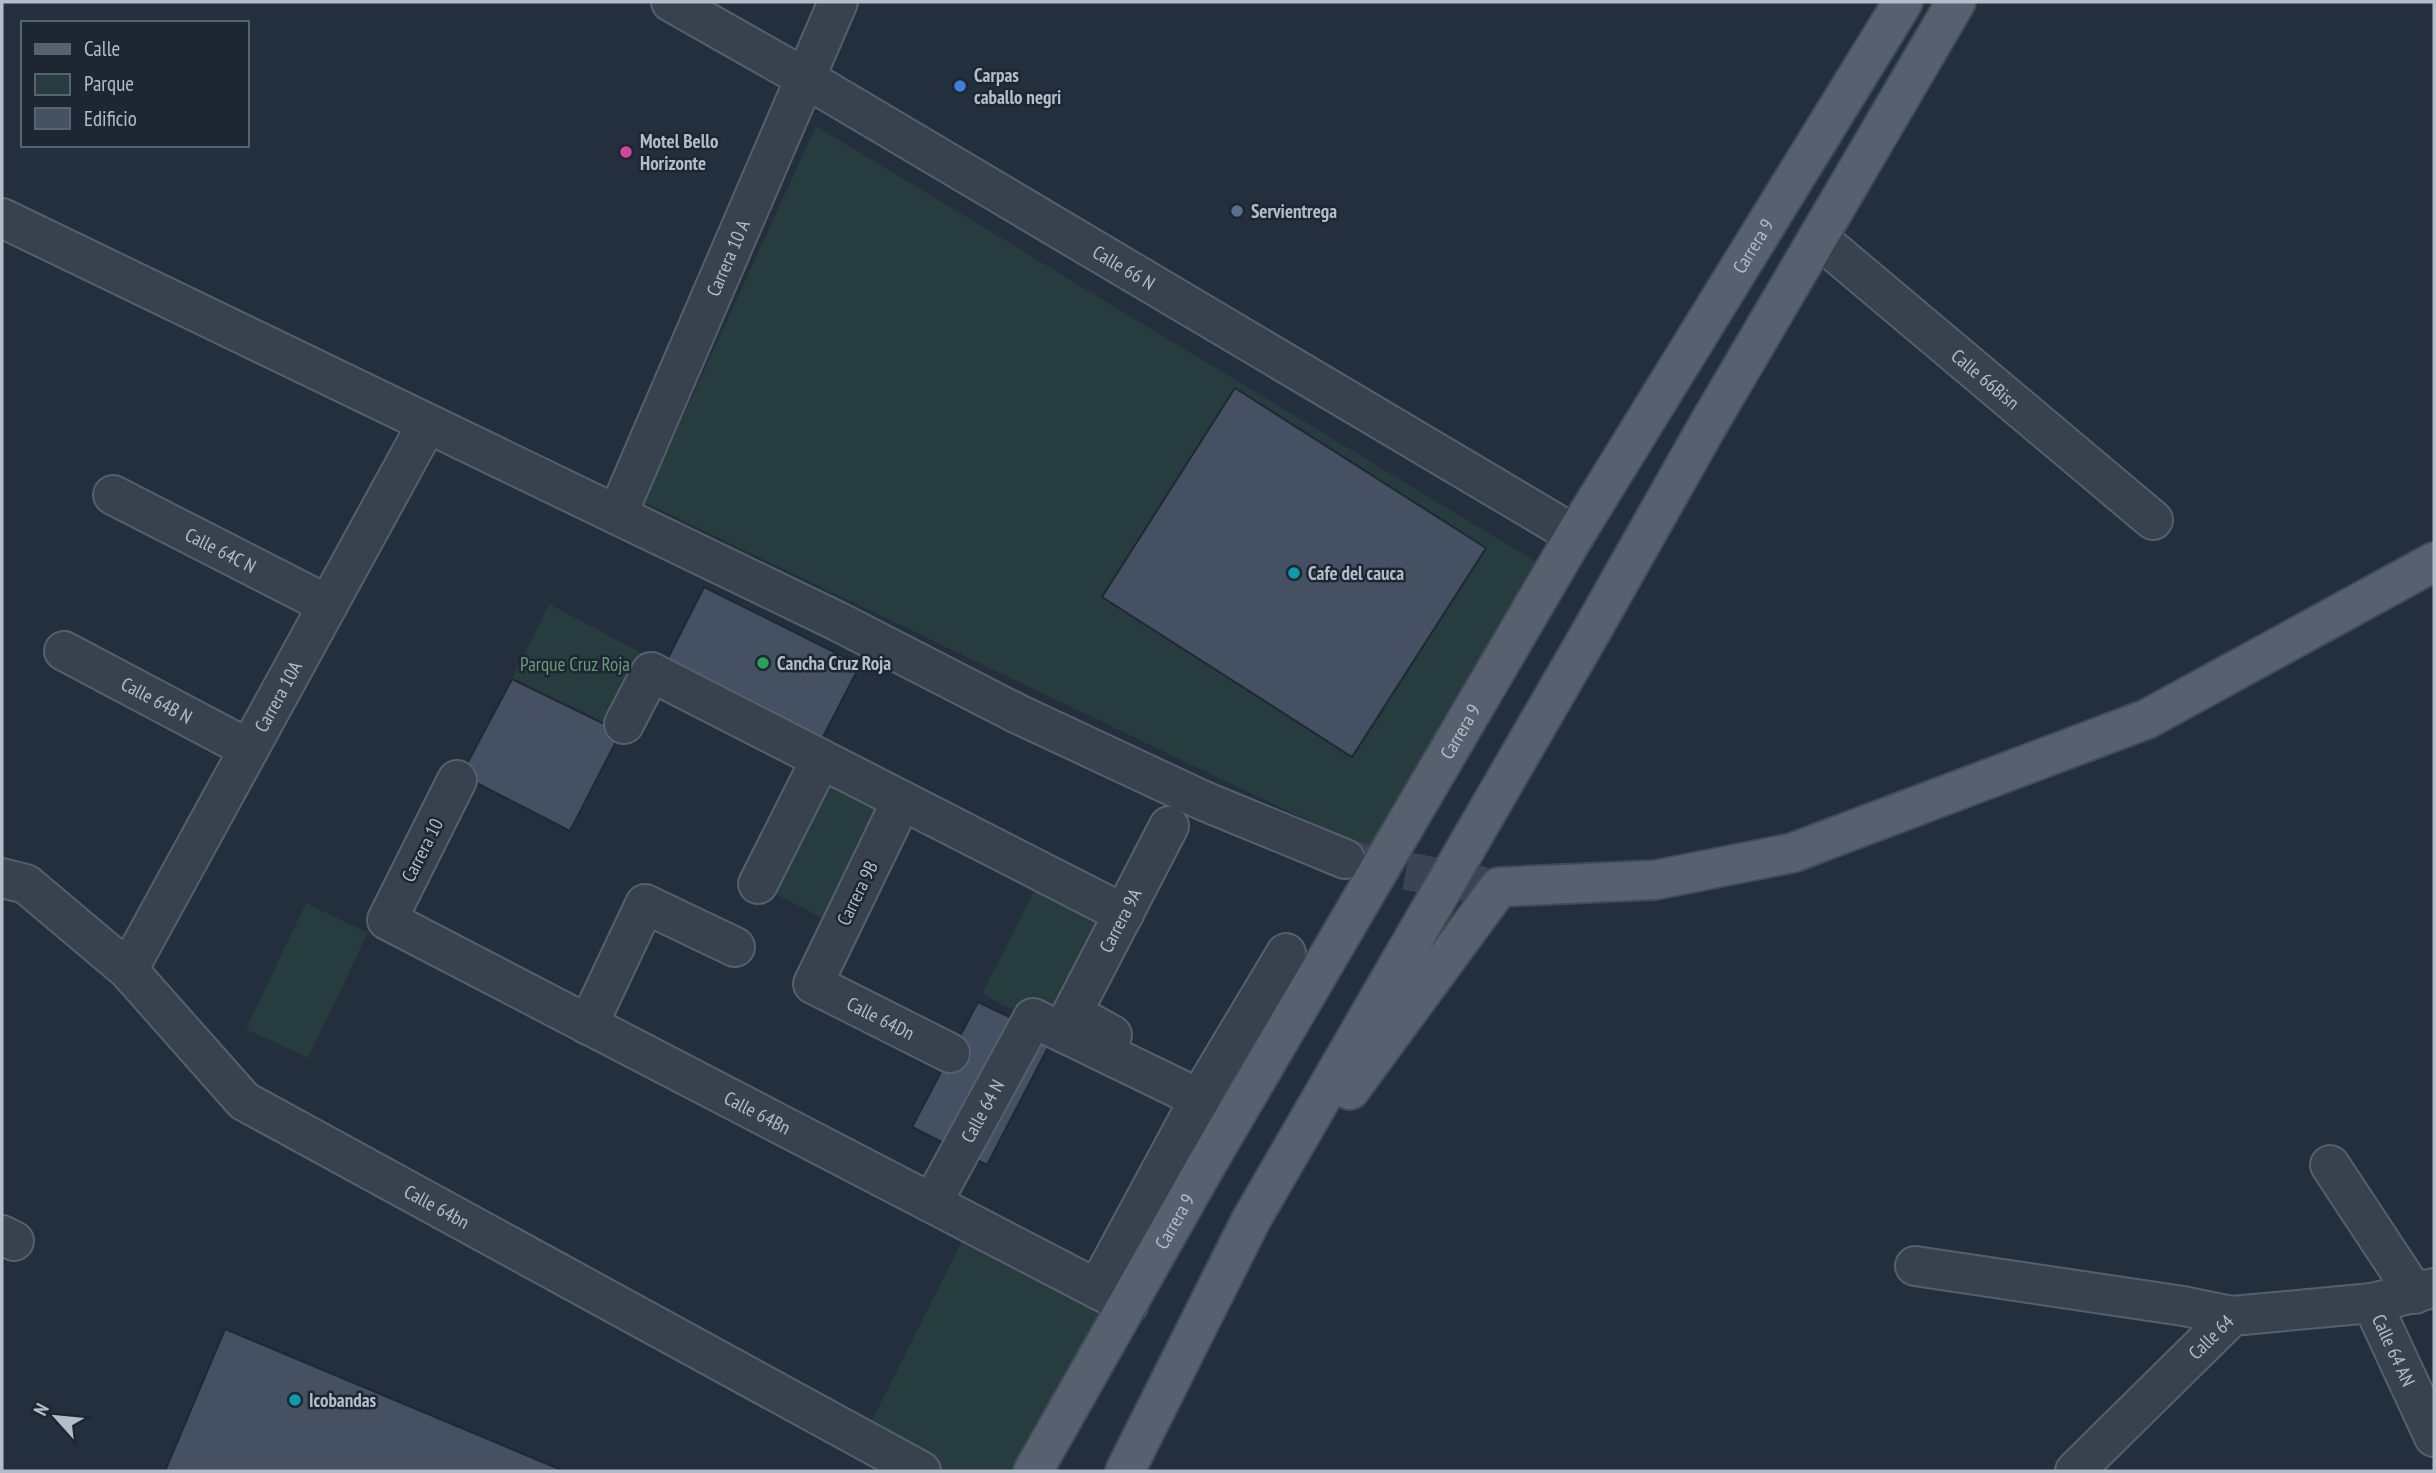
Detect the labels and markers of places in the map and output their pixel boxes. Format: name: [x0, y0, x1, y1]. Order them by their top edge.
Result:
place label: Carpas caballo negri: [974, 63, 1061, 109]
marker: Carpas caballo negri: [952, 78, 968, 94]
place label: Motel Bello Horizonte: [640, 129, 718, 175]
marker: Motel Bello Horizonte: [618, 144, 634, 160]
place label: Servientrega: [1251, 199, 1337, 223]
marker: Servientrega: [1229, 203, 1245, 219]
place label: Cafe del cauca: [1308, 561, 1404, 585]
marker: Cafe del cauca: [1286, 565, 1302, 581]
place label: Cancha Cruz Roja: [777, 651, 891, 675]
marker: Cancha Cruz Roja: [755, 655, 771, 671]
place label: Icobandas: [309, 1388, 376, 1412]
marker: Icobandas: [287, 1392, 303, 1408]

